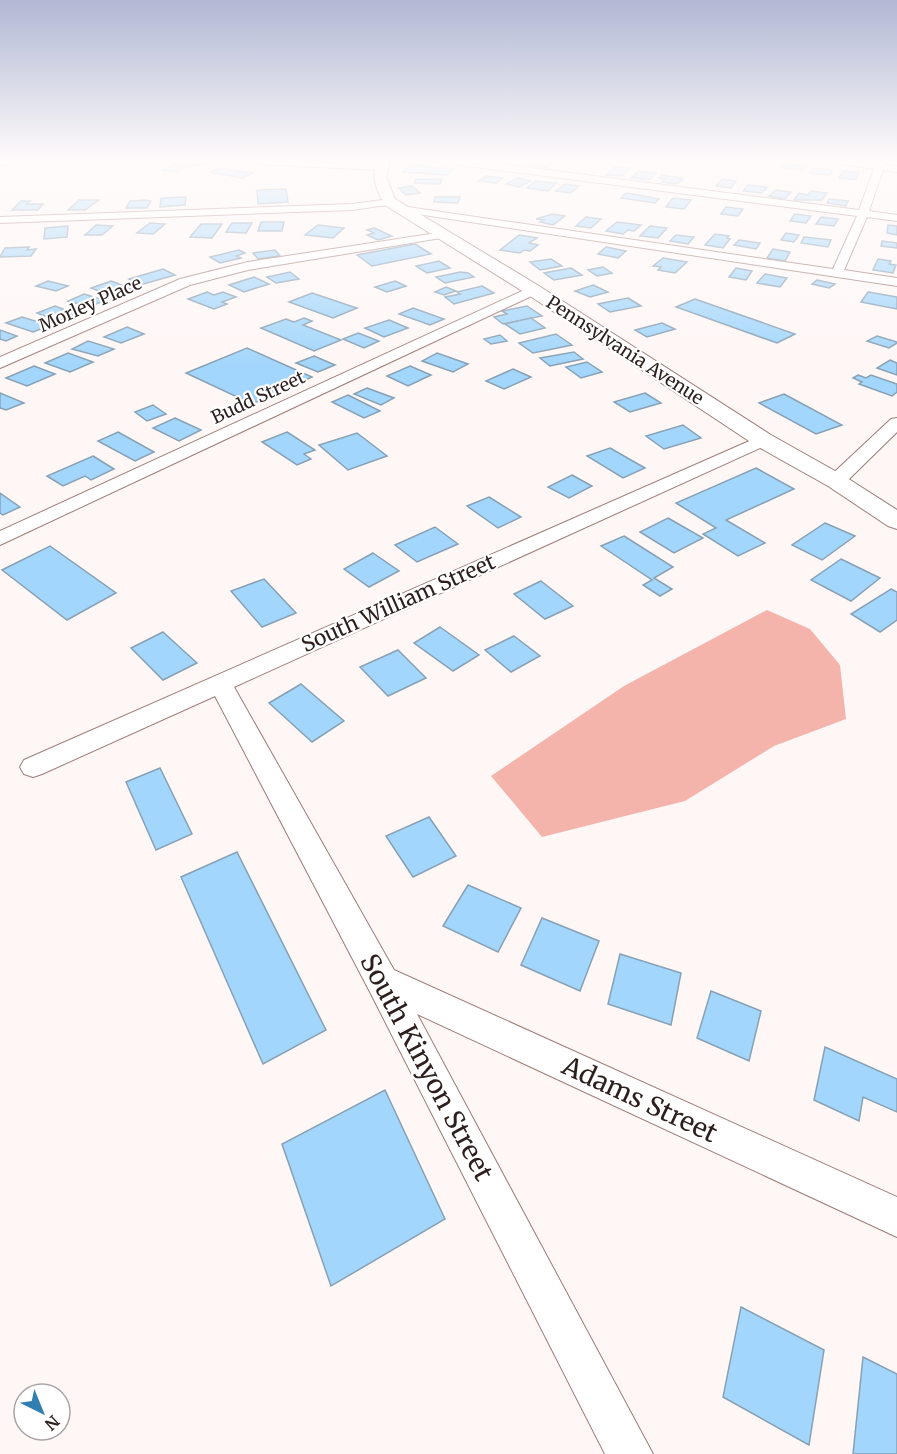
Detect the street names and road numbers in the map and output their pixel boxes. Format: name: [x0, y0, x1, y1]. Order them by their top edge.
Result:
street label: Morley Place: [35, 271, 145, 337]
street label: Pennsylvania Avenue: [542, 290, 708, 410]
street label: Budd Street: [207, 365, 309, 429]
street label: South William Street: [297, 548, 499, 658]
street label: South Kinyon Street: [353, 948, 501, 1186]
street label: Adams Street: [556, 1048, 723, 1149]

